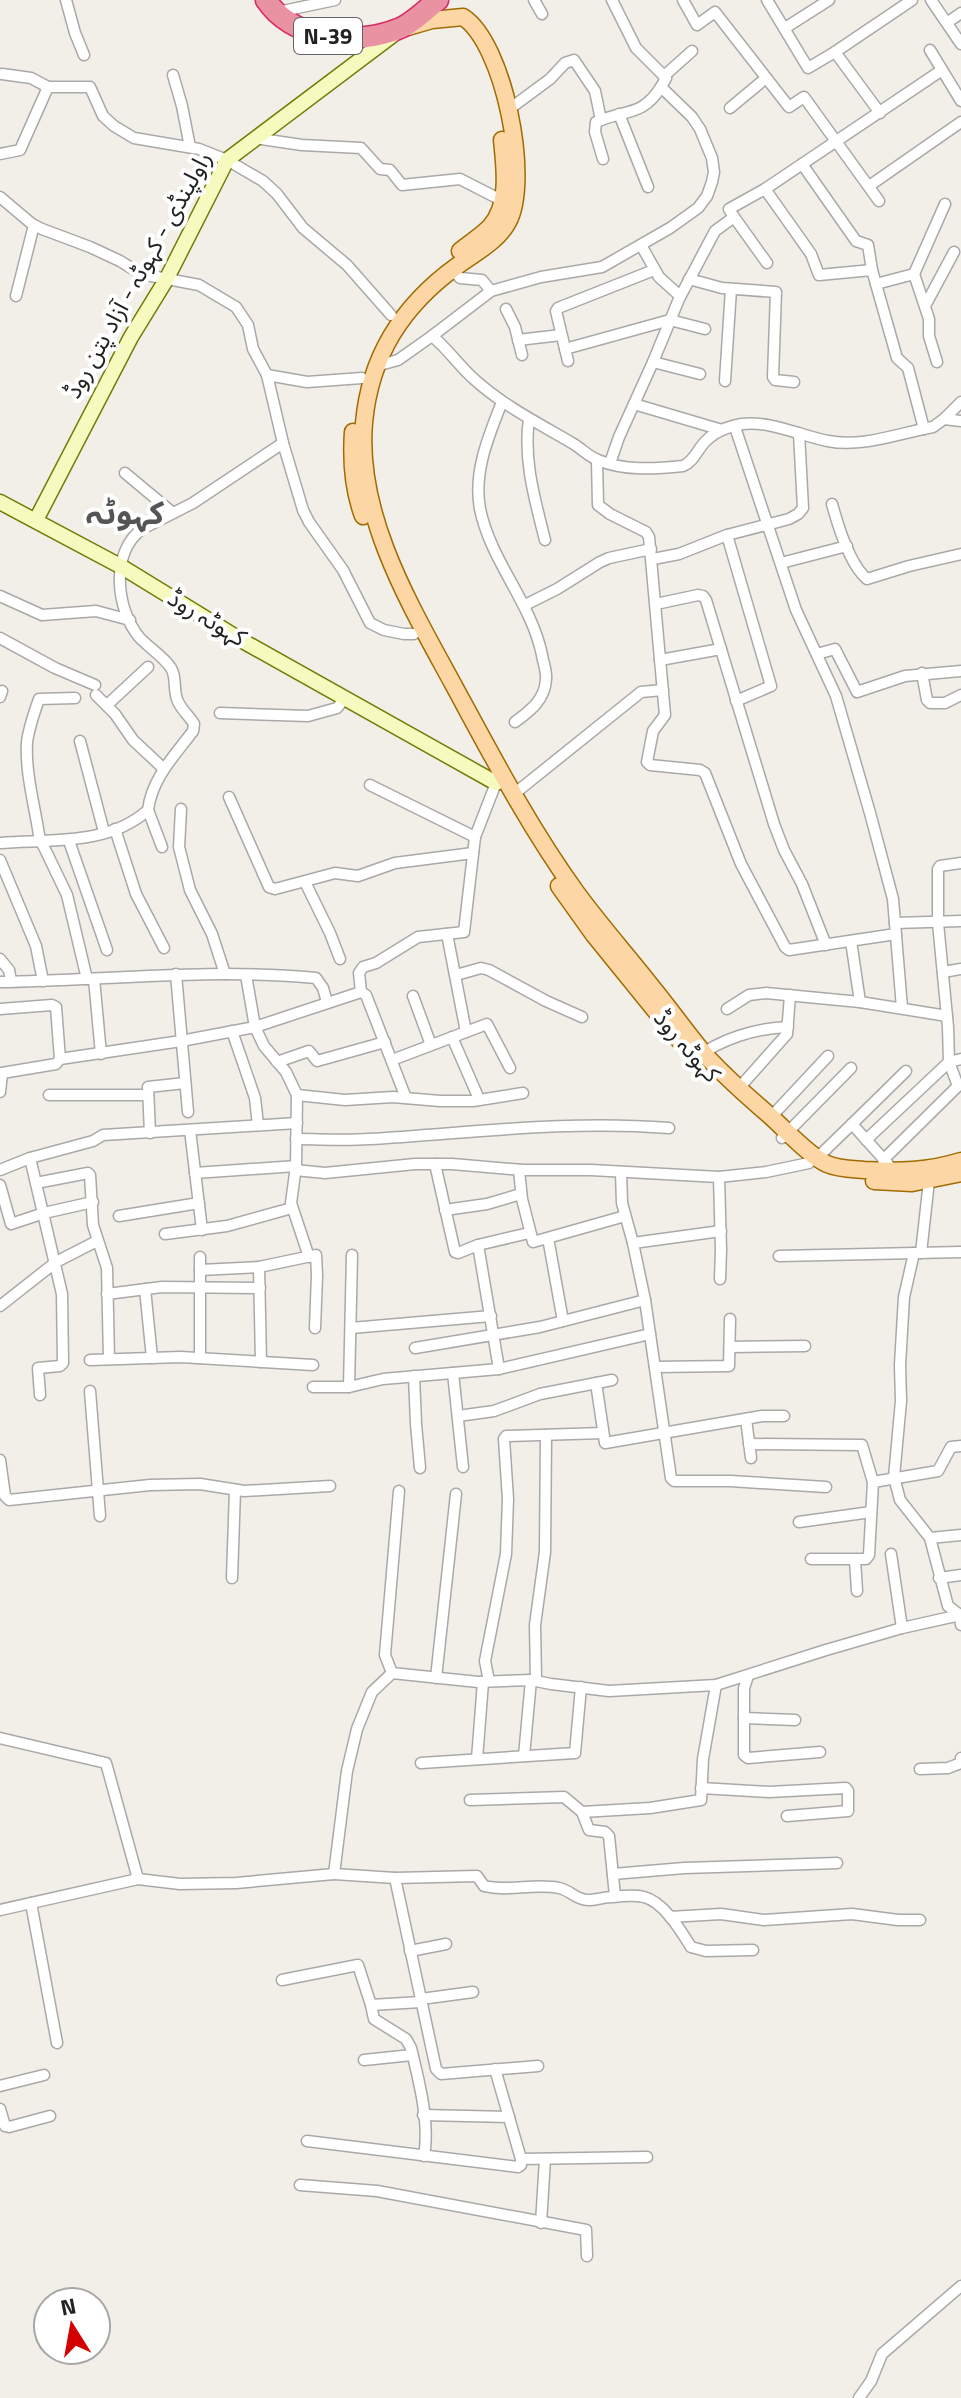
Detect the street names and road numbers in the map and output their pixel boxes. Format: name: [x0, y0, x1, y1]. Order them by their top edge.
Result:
road number: N-39: [294, 18, 362, 54]
street label: راولپنڈی - کہوٹہ - آزاد پتن روڈ: [54, 144, 220, 405]
street label: کہوٹہ روڈ: [161, 579, 255, 655]
street label: کہوٹہ روڈ: [646, 1001, 730, 1091]

